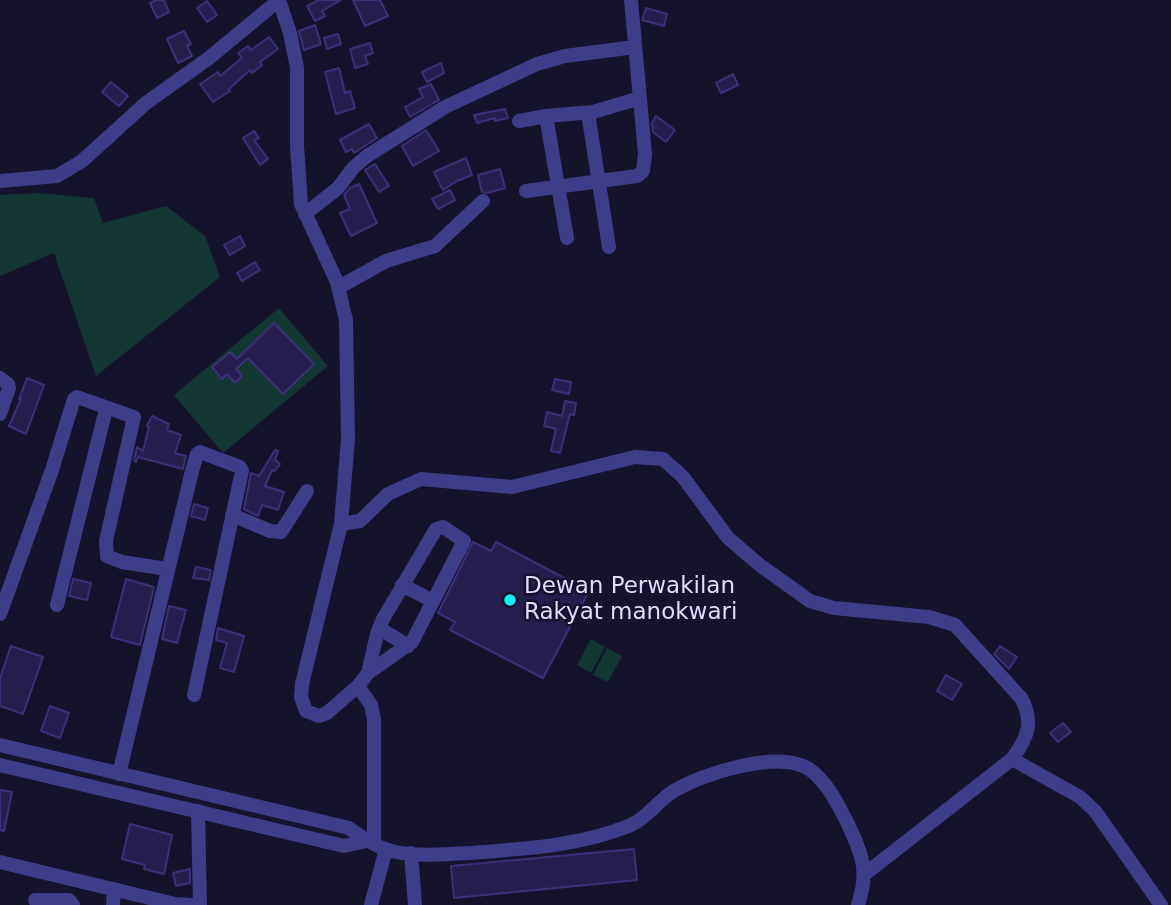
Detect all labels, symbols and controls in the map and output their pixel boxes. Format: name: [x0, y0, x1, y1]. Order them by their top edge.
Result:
place label: Dewan Perwakilan Rakyat manokwari: [524, 573, 737, 627]
marker: Dewan Perwakilan Rakyat manokwari: [502, 592, 518, 608]

